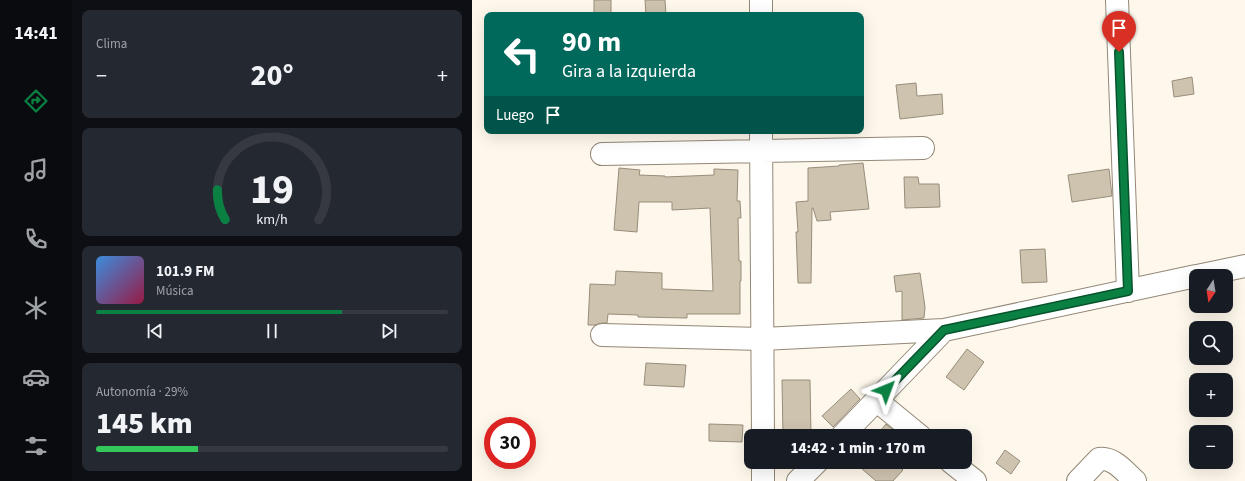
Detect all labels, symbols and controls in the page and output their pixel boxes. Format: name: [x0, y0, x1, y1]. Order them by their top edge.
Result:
pin: [1102, 11, 1136, 52]
icon: arrive: [1108, 17, 1130, 39]
text: 14:41: [14, 21, 58, 46]
text: 90 m: [562, 22, 621, 62]
icon: left: [496, 28, 548, 80]
text: Clima: [96, 35, 127, 53]
text: 20°: [250, 54, 294, 97]
text: Gira a la izquierda: [562, 59, 696, 84]
text: −: [96, 60, 107, 92]
text: +: [437, 60, 448, 92]
icon: directions: [22, 87, 50, 115]
icon: arrive: [542, 104, 564, 126]
text: Luego: [496, 105, 534, 126]
icon: music: [22, 156, 50, 184]
text: 19: [250, 159, 294, 219]
text: km/h: [256, 208, 288, 229]
icon: phone: [22, 225, 50, 253]
text: 101.9 FM: [156, 261, 214, 282]
north arrow: [1189, 269, 1233, 313]
map controls: [1189, 269, 1233, 469]
text: Música: [156, 282, 194, 300]
icon: climate: [22, 294, 50, 322]
icon: previous: [144, 320, 166, 342]
icon: pause: [261, 320, 283, 342]
icon: next: [378, 320, 400, 342]
button: search: [1189, 321, 1233, 365]
icon: car: [22, 363, 50, 391]
position arrow: [865, 369, 907, 411]
button: +: [1189, 373, 1233, 417]
text: Autonomía · 29%: [96, 383, 188, 401]
text: 145 km: [96, 402, 193, 445]
speed limit sign: 30: [484, 417, 536, 469]
button: −: [1189, 425, 1233, 469]
icon: filters: [22, 432, 50, 460]
text: 14:42 · 1 min · 170 m: [791, 438, 925, 459]

